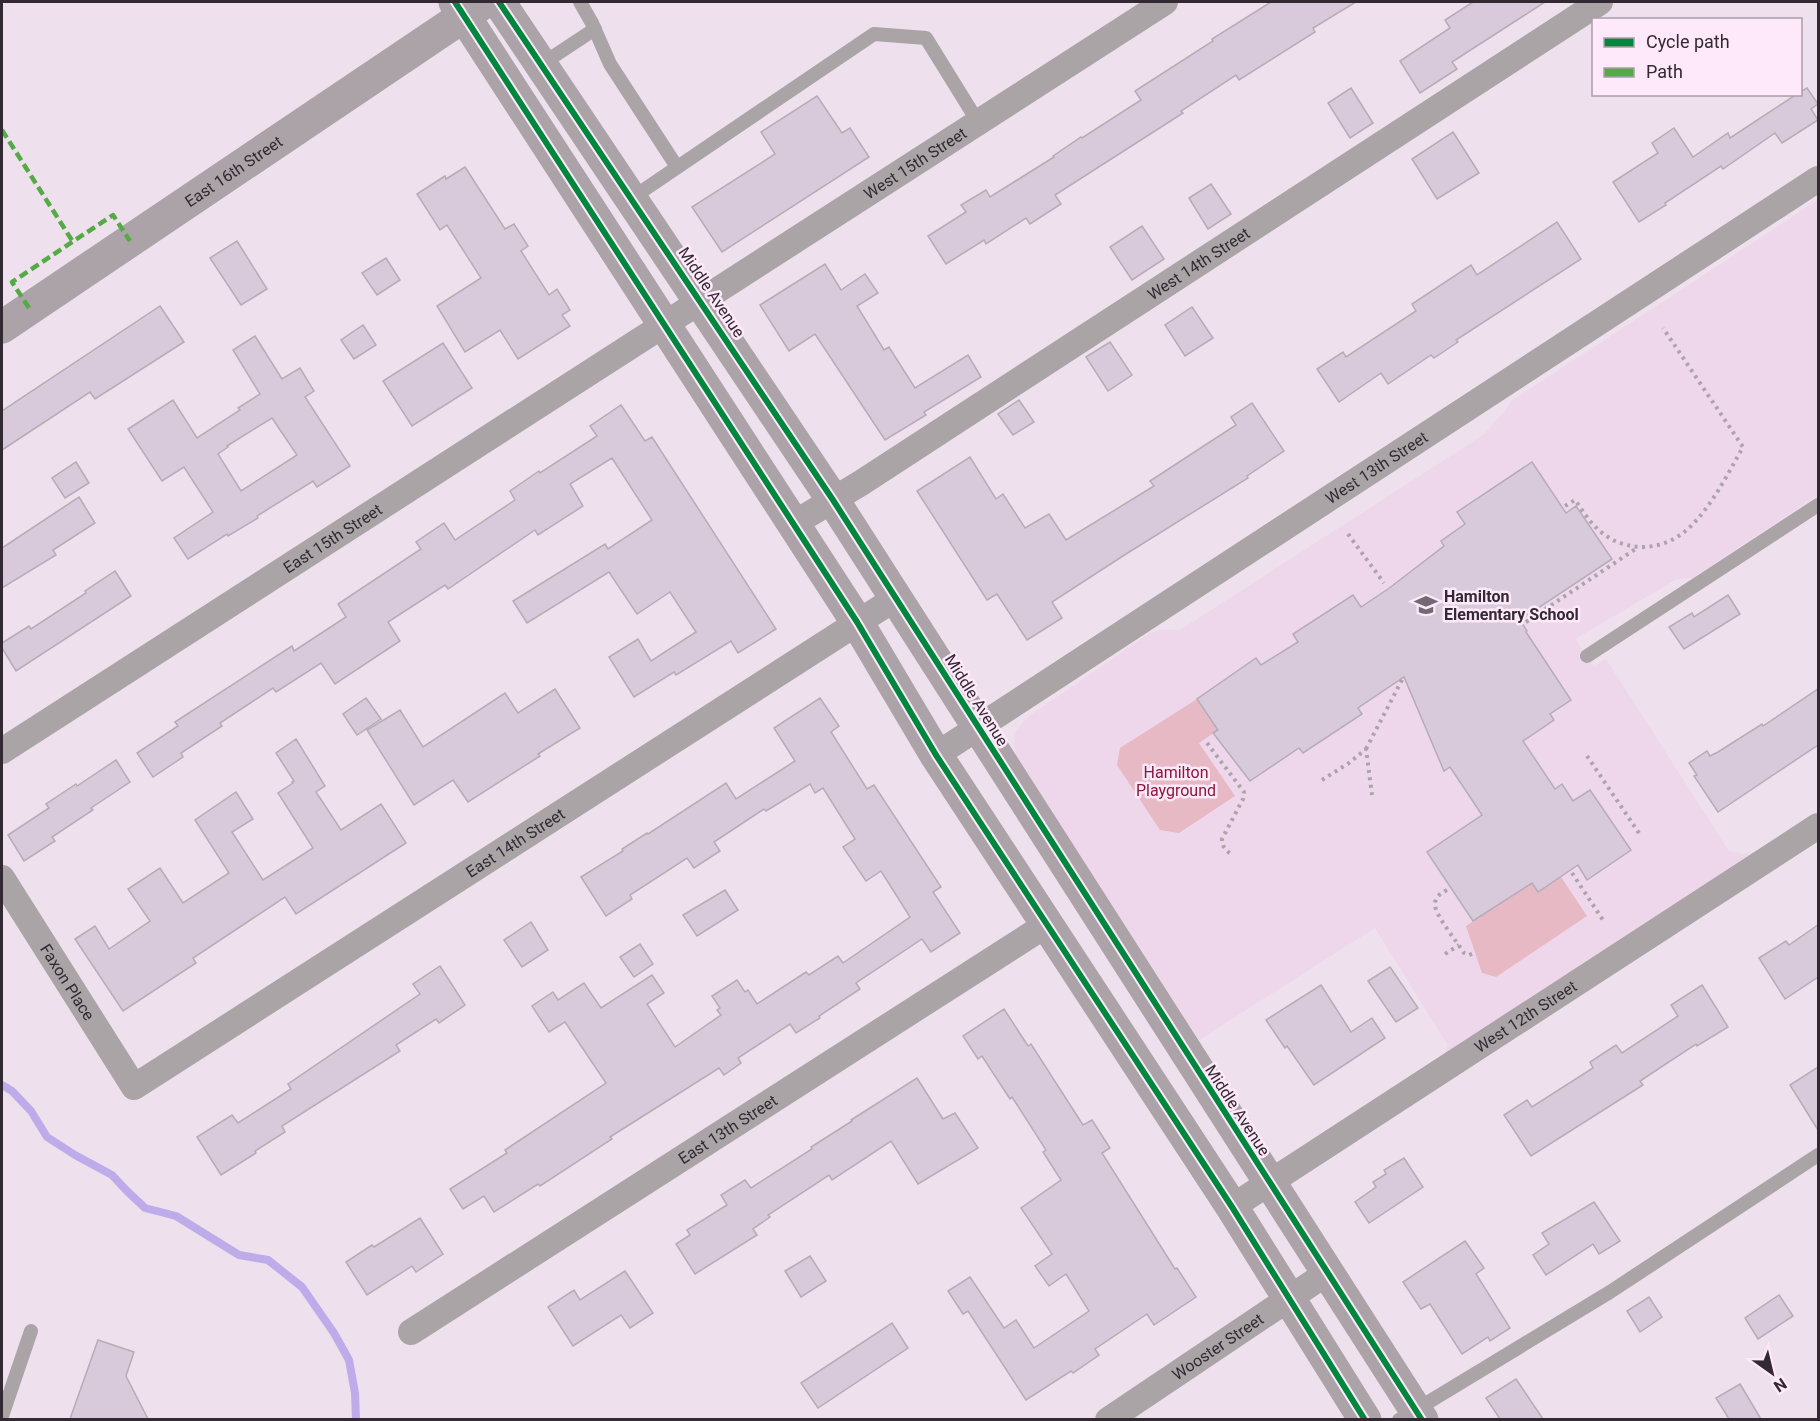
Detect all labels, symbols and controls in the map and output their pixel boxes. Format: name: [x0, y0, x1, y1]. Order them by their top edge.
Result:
legend: [1592, 18, 1802, 96]
text: Cycle path: [1646, 31, 1730, 52]
text: Path: [1646, 61, 1683, 82]
street label: West 15th Street: [860, 123, 970, 203]
street label: East 16th Street: [181, 132, 286, 211]
street label: West 14th Street: [1144, 224, 1253, 304]
street label: Middle Avenue: [674, 244, 749, 341]
street label: West 13th Street: [1322, 428, 1431, 508]
street label: East 15th Street: [280, 500, 386, 577]
place label: Hamilton Elementary School: [1444, 587, 1579, 624]
school or university icon: Hamilton Elementary School: [1413, 592, 1439, 618]
street label: Middle Avenue: [941, 651, 1012, 750]
park label: Hamilton Playground: [1136, 763, 1216, 800]
street label: East 14th Street: [462, 804, 568, 882]
street label: Faxon Place: [36, 941, 98, 1024]
street label: West 12th Street: [1471, 976, 1580, 1057]
street label: Middle Avenue: [1201, 1061, 1274, 1159]
street label: East 13th Street: [675, 1091, 781, 1168]
street label: Wooster Street: [1169, 1309, 1267, 1384]
north arrow: [1742, 1343, 1802, 1403]
text: N: [1770, 1374, 1790, 1396]

